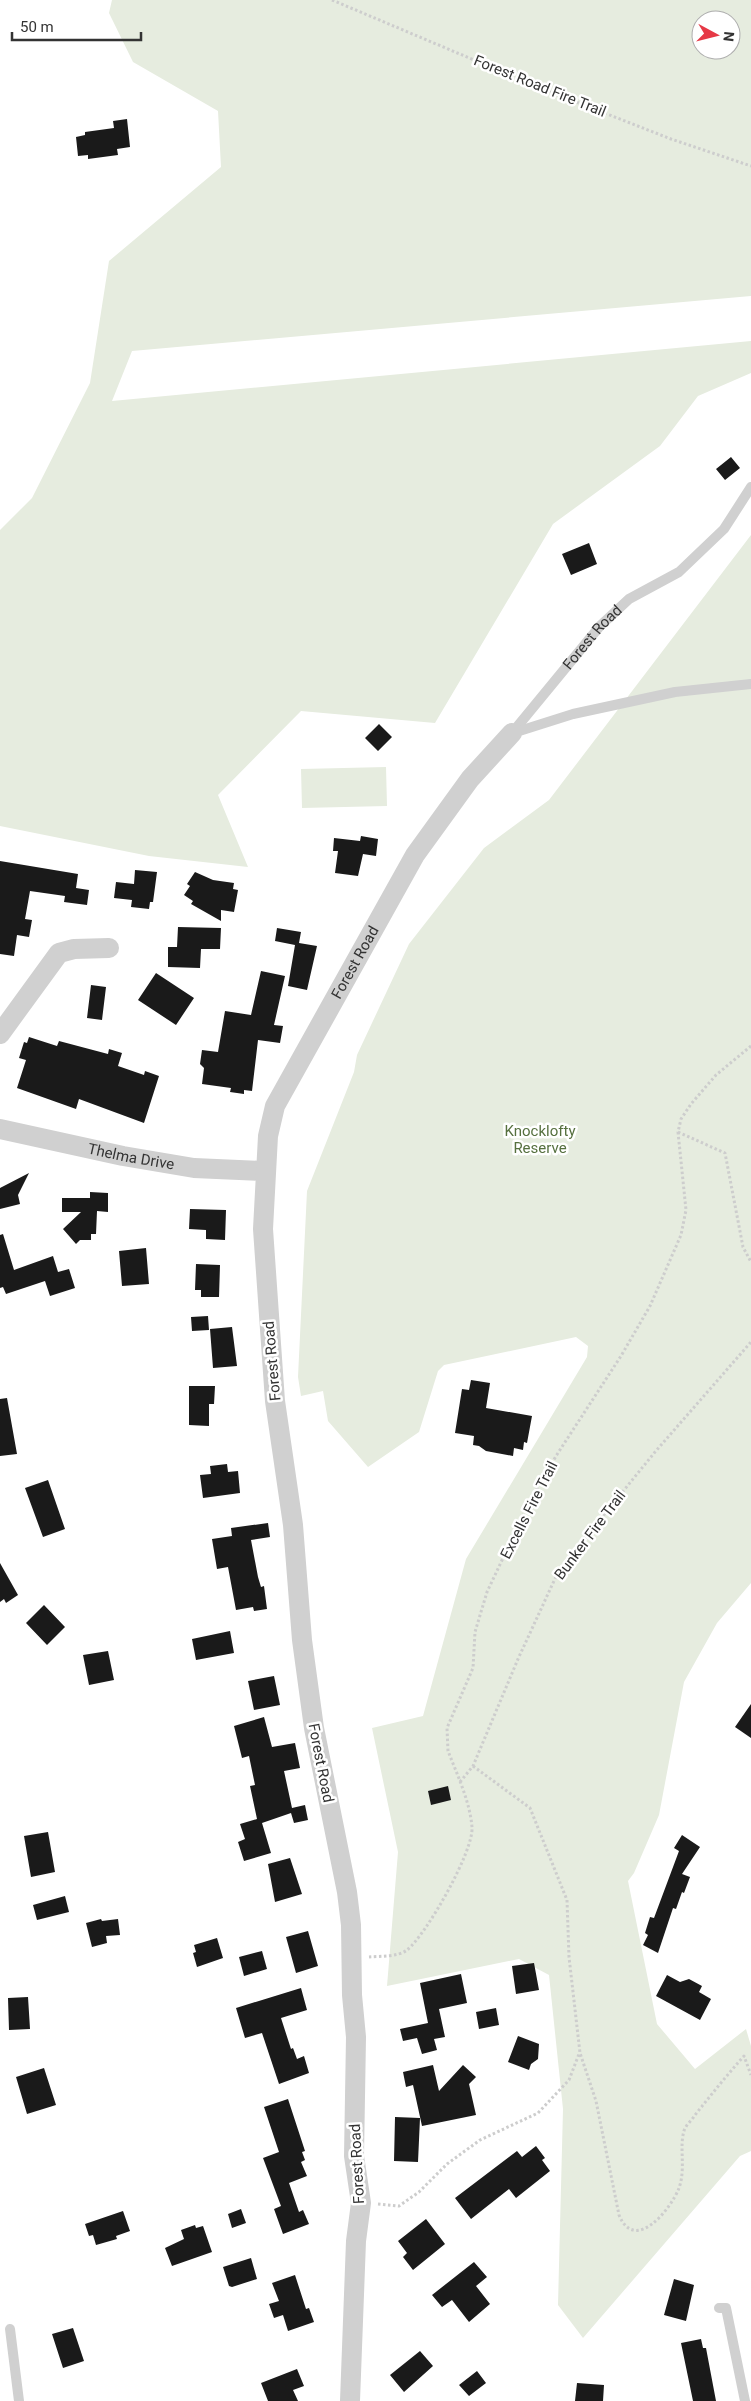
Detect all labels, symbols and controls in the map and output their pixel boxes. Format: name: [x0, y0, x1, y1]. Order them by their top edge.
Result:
scale bar: [12, 10, 141, 42]
north arrow: [691, 10, 741, 60]
text: 50 m: [20, 18, 54, 36]
text: N: [720, 31, 737, 42]
street label: Forest Road Fire Trail: [471, 51, 609, 121]
street label: Forest Road: [559, 601, 626, 673]
street label: Forest Road: [328, 923, 383, 1002]
park label: Knocklofty Reserve: [505, 1122, 575, 1157]
street label: Thelma Drive: [86, 1140, 176, 1174]
street label: Forest Road: [260, 1320, 284, 1402]
street label: Excells Fire Trail: [497, 1458, 561, 1562]
street label: Bunker Fire Trail: [551, 1487, 629, 1583]
street label: Forest Road: [304, 1722, 338, 1804]
street label: Forest Road: [346, 2123, 368, 2205]

